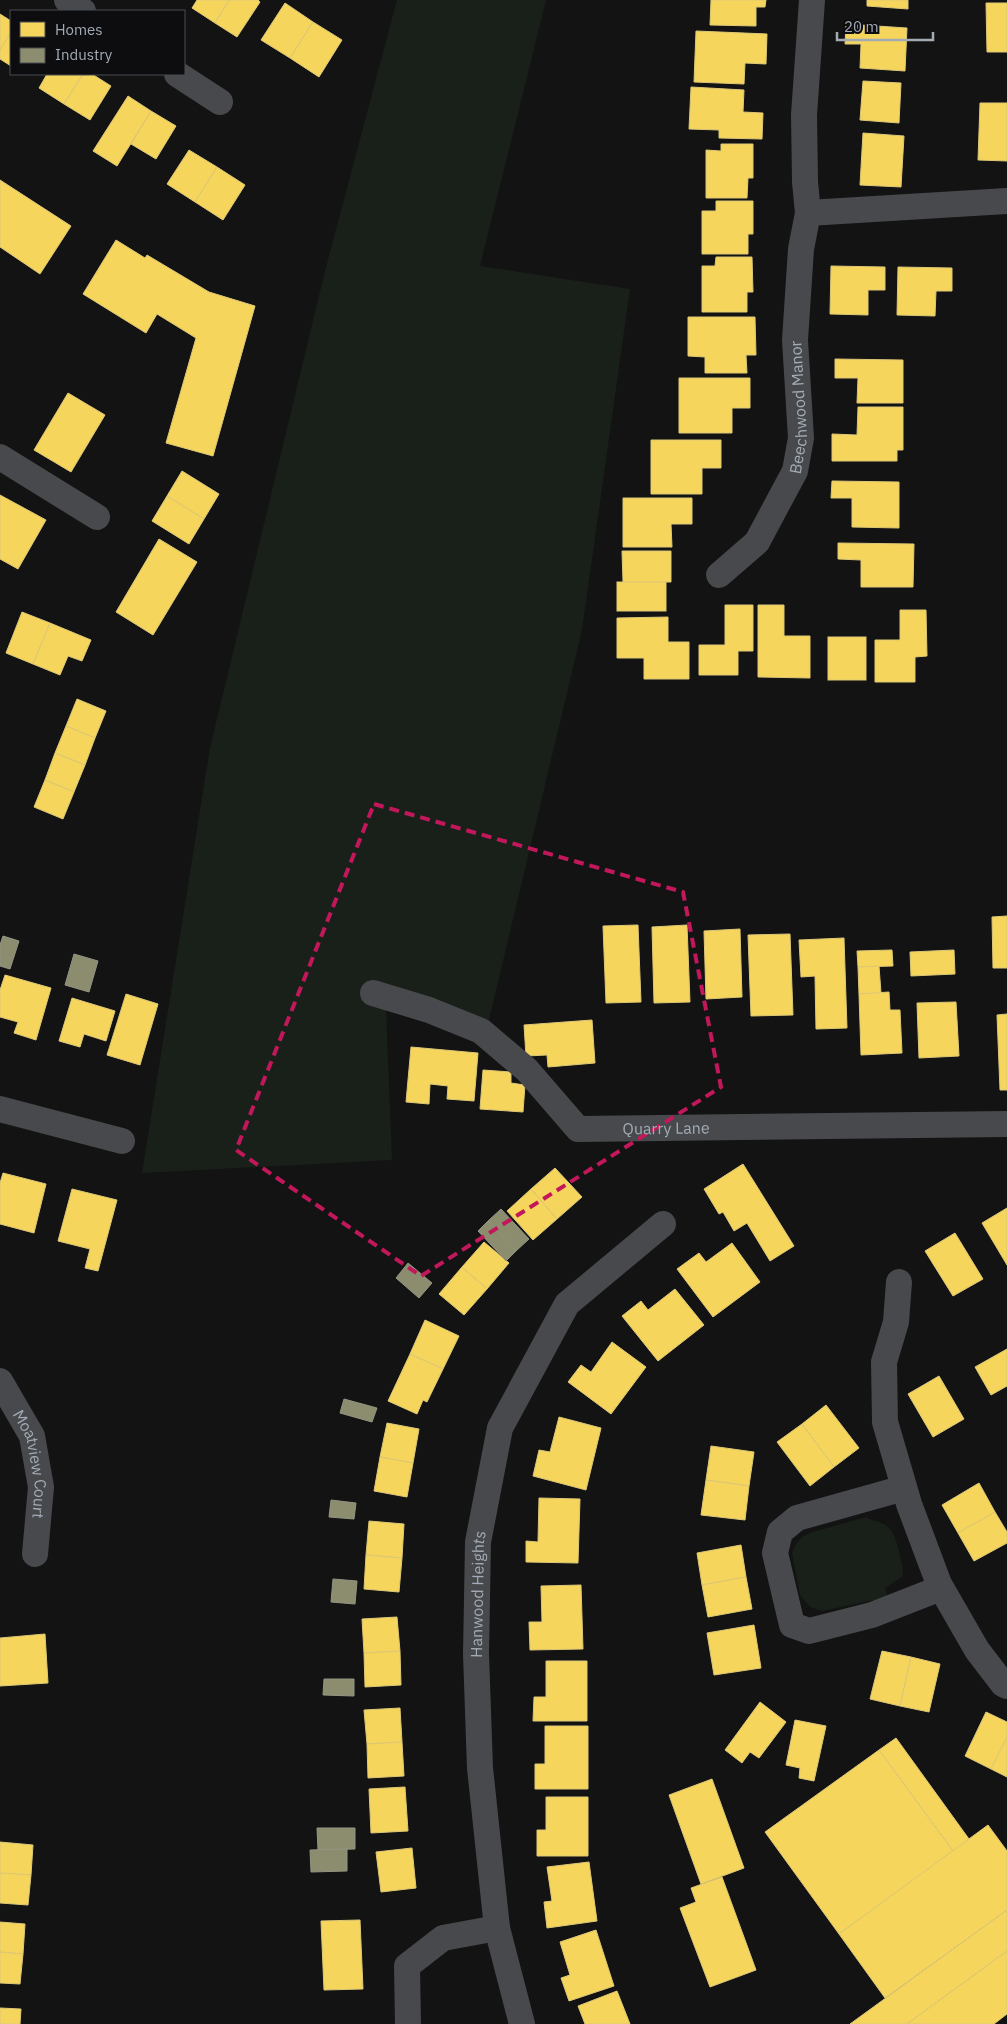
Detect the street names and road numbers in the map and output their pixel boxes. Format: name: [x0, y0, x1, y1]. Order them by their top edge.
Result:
street label: Beechwood Manor: [785, 340, 811, 476]
street label: Quarry Lane: [622, 1117, 710, 1138]
street label: Moatview Court: [9, 1406, 51, 1520]
street label: Hanwood Heights: [466, 1529, 490, 1658]

